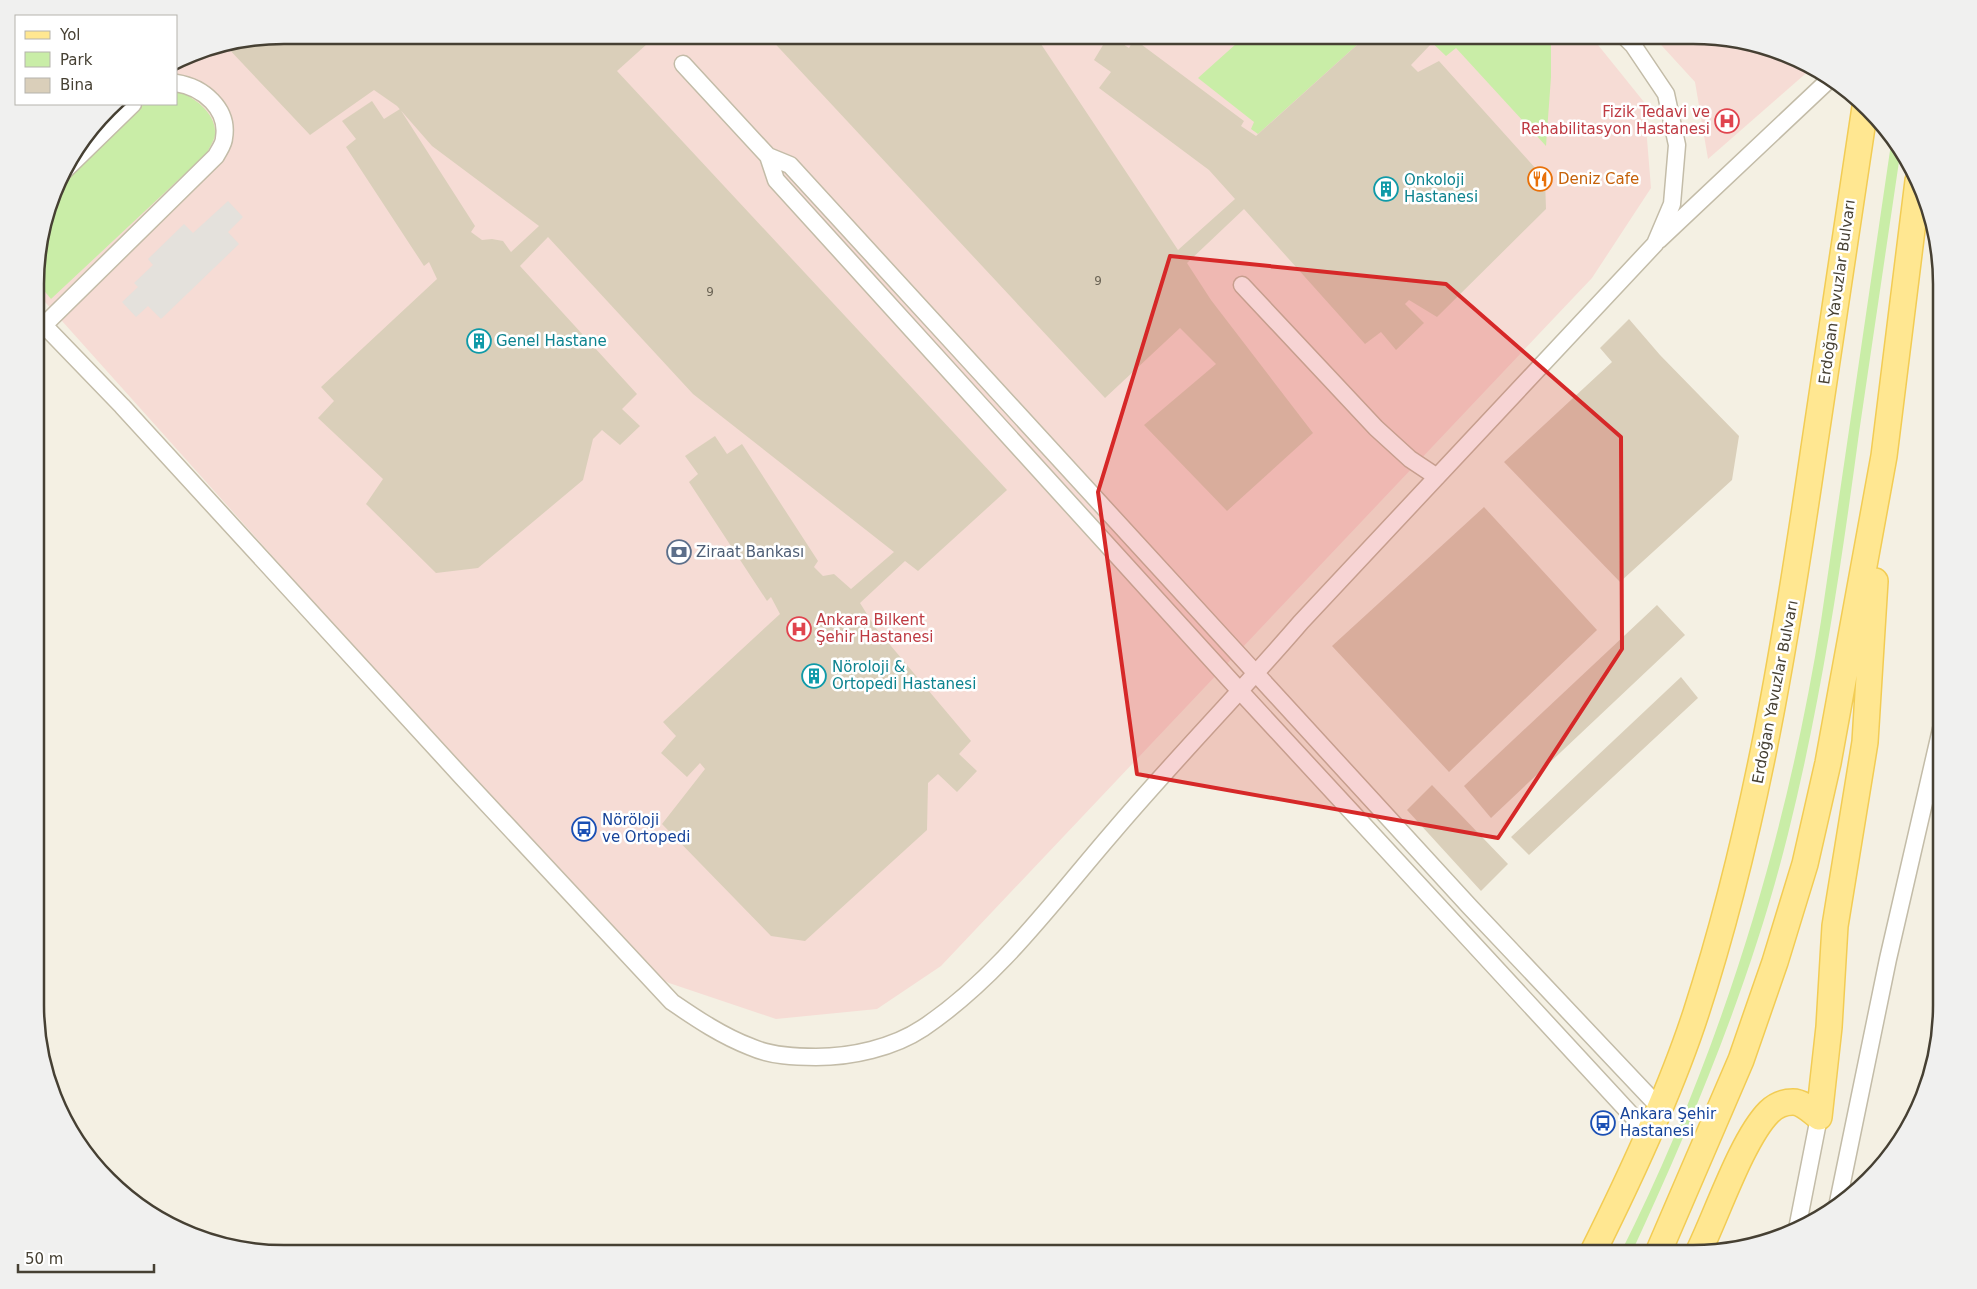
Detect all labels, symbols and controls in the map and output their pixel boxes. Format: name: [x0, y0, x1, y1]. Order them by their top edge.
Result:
legend: [15, 15, 178, 105]
text: Yol: [59, 26, 81, 44]
text: Park: [60, 51, 93, 69]
text: Bina: [60, 76, 93, 94]
place label: Fizik Tedavi ve Rehabilitasyon Hastanesi: [1521, 103, 1710, 138]
hospital icon: Fizik Tedavi ve Rehabilitasyon Hastanesi: [1714, 108, 1740, 134]
restaurant icon: Deniz Cafe: [1527, 166, 1553, 192]
place label: Deniz Cafe: [1558, 170, 1639, 188]
place label: Onkoloji Hastanesi: [1404, 171, 1478, 206]
building icon: Onkoloji Hastanesi: [1373, 176, 1399, 202]
street label: Erdoğan Yavuzlar Bulvarı: [1815, 199, 1859, 385]
house number: 9: [1094, 274, 1102, 288]
house number: 9: [706, 285, 714, 299]
building icon: Genel Hastane: [466, 328, 492, 354]
place label: Genel Hastane: [496, 332, 607, 350]
bank icon: Ziraat Bankası: [666, 539, 692, 565]
place label: Ziraat Bankası: [696, 543, 804, 561]
street label: Erdoğan Yavuzlar Bulvarı: [1748, 599, 1802, 785]
place label: Ankara Bilkent Şehir Hastanesi: [816, 611, 933, 646]
hospital icon: Ankara Bilkent Şehir Hastanesi: [786, 616, 812, 642]
place label: Nöroloji & Ortopedi Hastanesi: [832, 658, 976, 693]
building icon: Nöroloji & Ortopedi Hastanesi: [801, 663, 827, 689]
place label: Nöröloji ve Ortopedi: [602, 811, 690, 846]
bus stop icon: Nöröloji ve Ortopedi: [571, 816, 597, 842]
place label: Ankara Şehir Hastanesi: [1620, 1105, 1717, 1140]
bus stop icon: Ankara Şehir Hastanesi: [1590, 1110, 1616, 1136]
scale bar: [18, 1242, 154, 1274]
text: 50 m: [25, 1250, 63, 1268]

